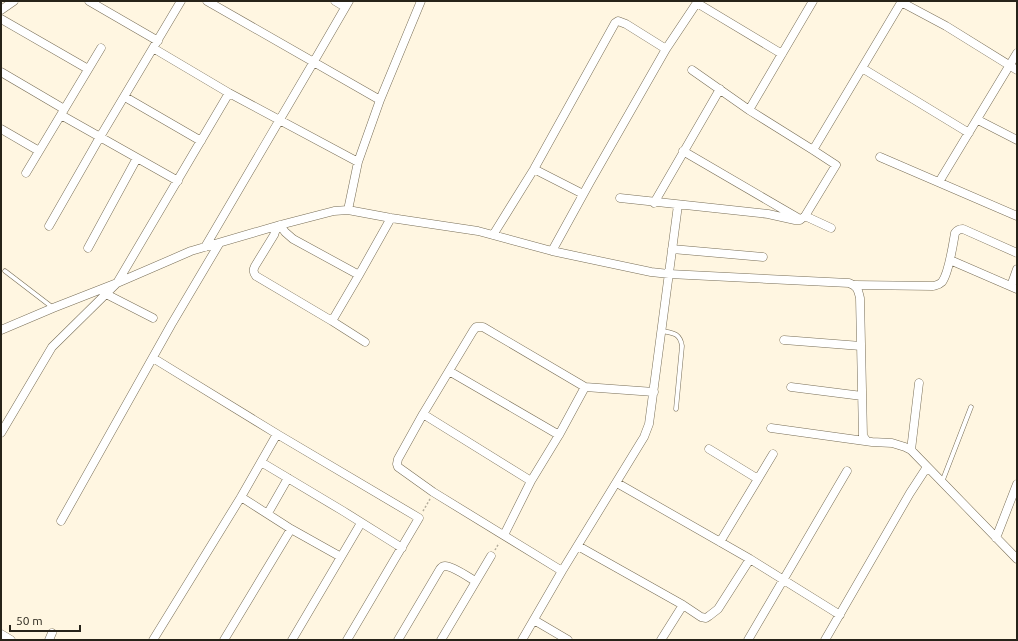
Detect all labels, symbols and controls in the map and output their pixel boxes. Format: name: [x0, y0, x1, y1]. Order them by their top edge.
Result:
scale bar: [10, 607, 80, 633]
text: 50 m: [16, 614, 43, 627]

